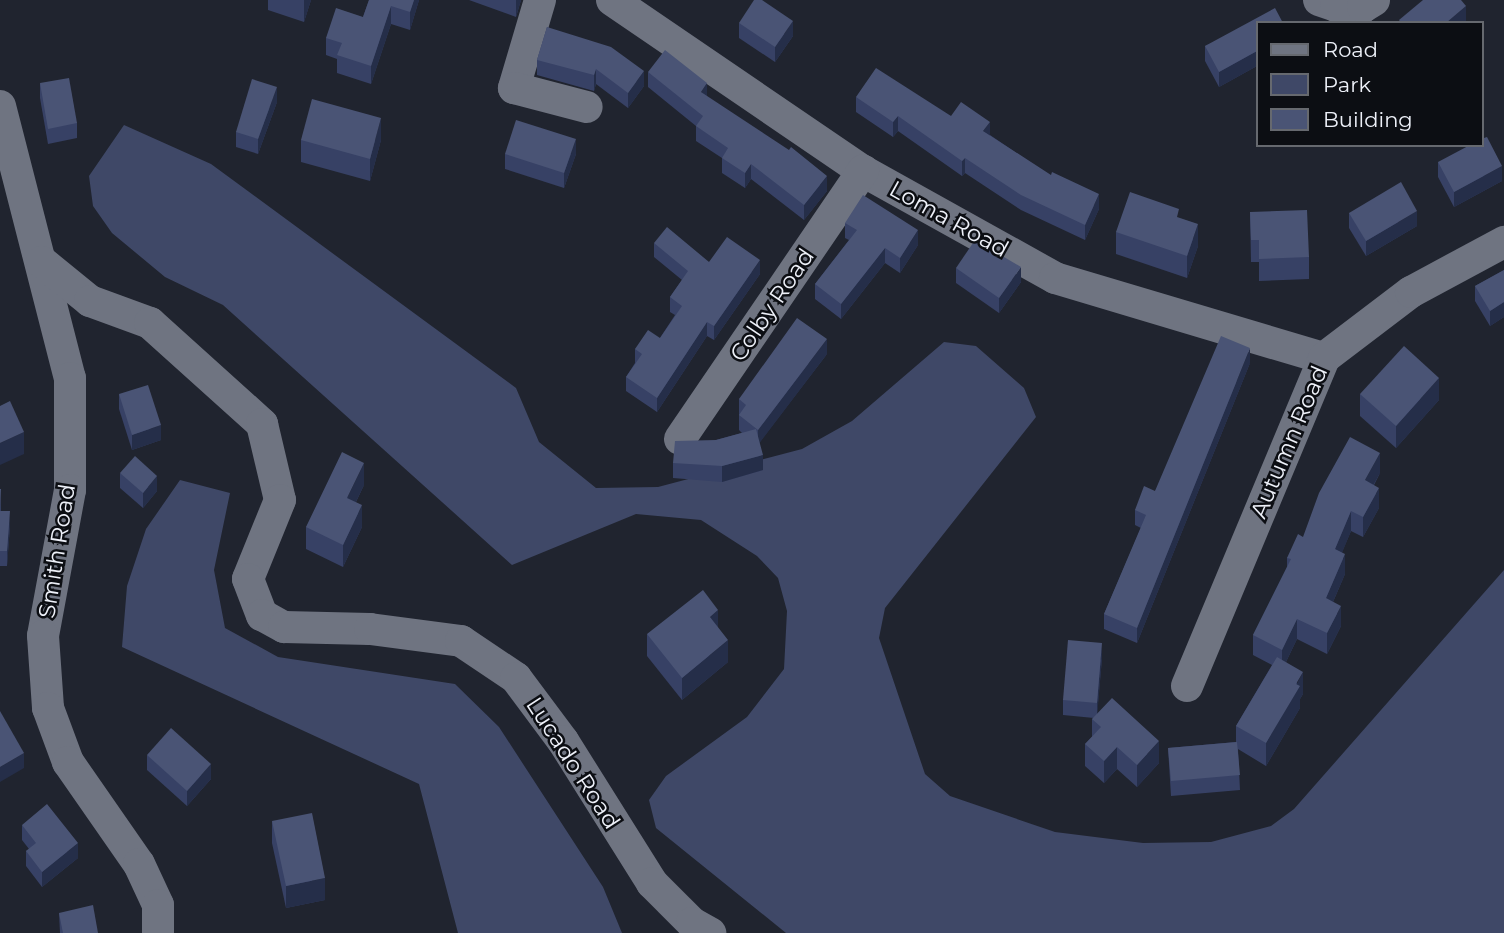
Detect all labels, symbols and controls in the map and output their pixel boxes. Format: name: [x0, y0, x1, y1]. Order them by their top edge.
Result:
legend: [1256, 21, 1483, 147]
text: Road: [1323, 37, 1378, 62]
text: Park: [1323, 72, 1371, 97]
text: Building: [1323, 107, 1413, 132]
street label: Loma Road: [885, 175, 1013, 263]
street label: Colby Road: [724, 243, 820, 367]
street label: Autumn Road: [1245, 362, 1333, 522]
street label: Smith Road: [33, 482, 81, 620]
street label: Lucado Road: [520, 692, 626, 834]

